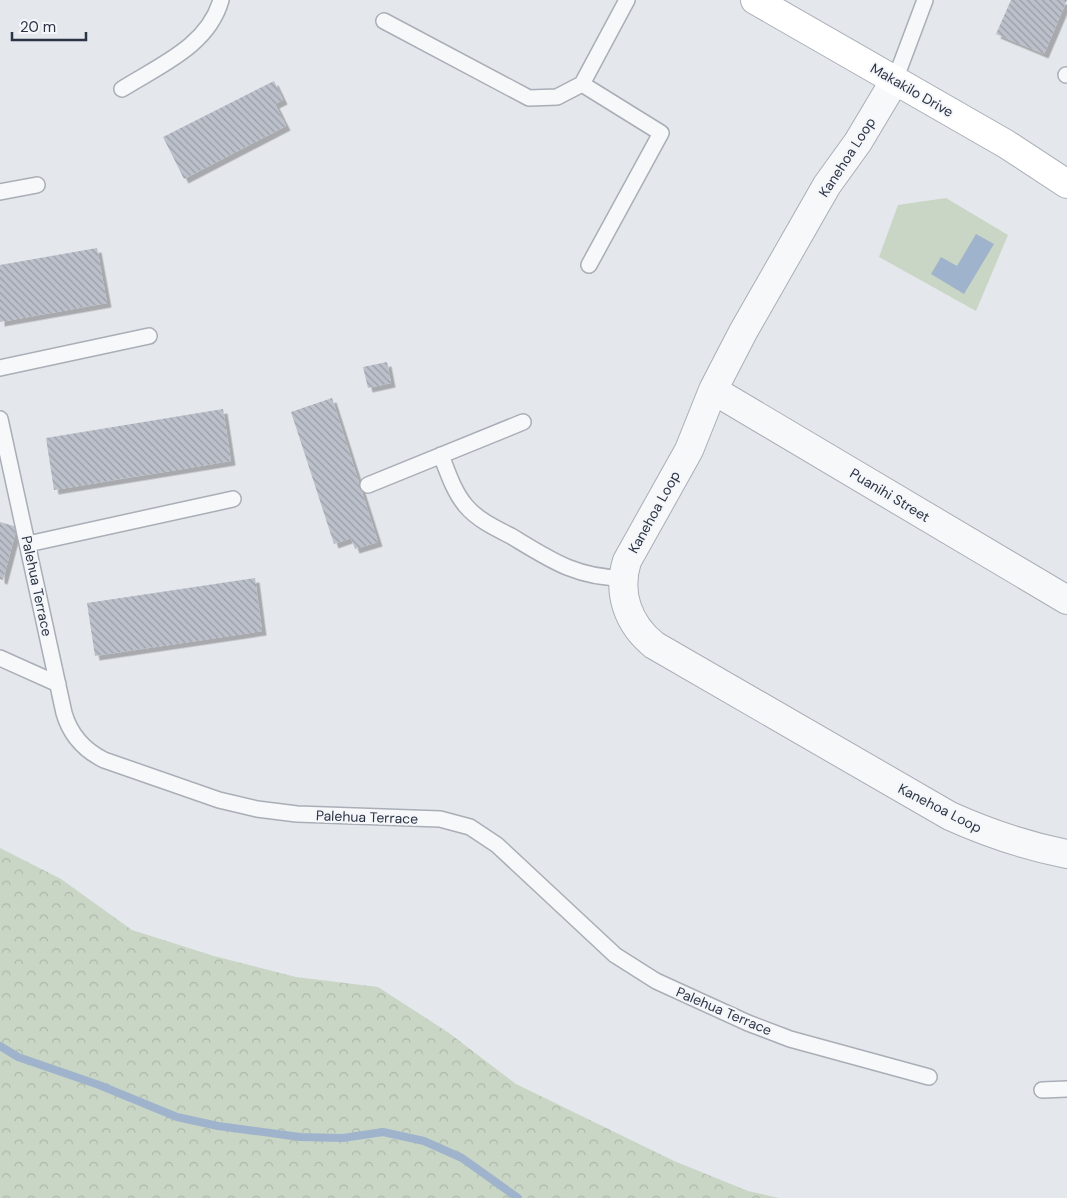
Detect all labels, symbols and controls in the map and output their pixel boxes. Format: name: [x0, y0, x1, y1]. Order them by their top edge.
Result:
scale bar: [12, 10, 86, 42]
text: 20 m: [20, 17, 56, 37]
street label: Makakilo Drive: [867, 59, 957, 121]
street label: Kanehoa Loop: [815, 113, 880, 200]
street label: Puanihi Street: [847, 464, 933, 526]
street label: Kanehoa Loop: [624, 467, 684, 556]
street label: Palehua Terrace: [18, 534, 56, 638]
street label: Kanehoa Loop: [895, 779, 985, 837]
street label: Palehua Terrace: [316, 806, 419, 828]
street label: Palehua Terrace: [673, 983, 775, 1039]

